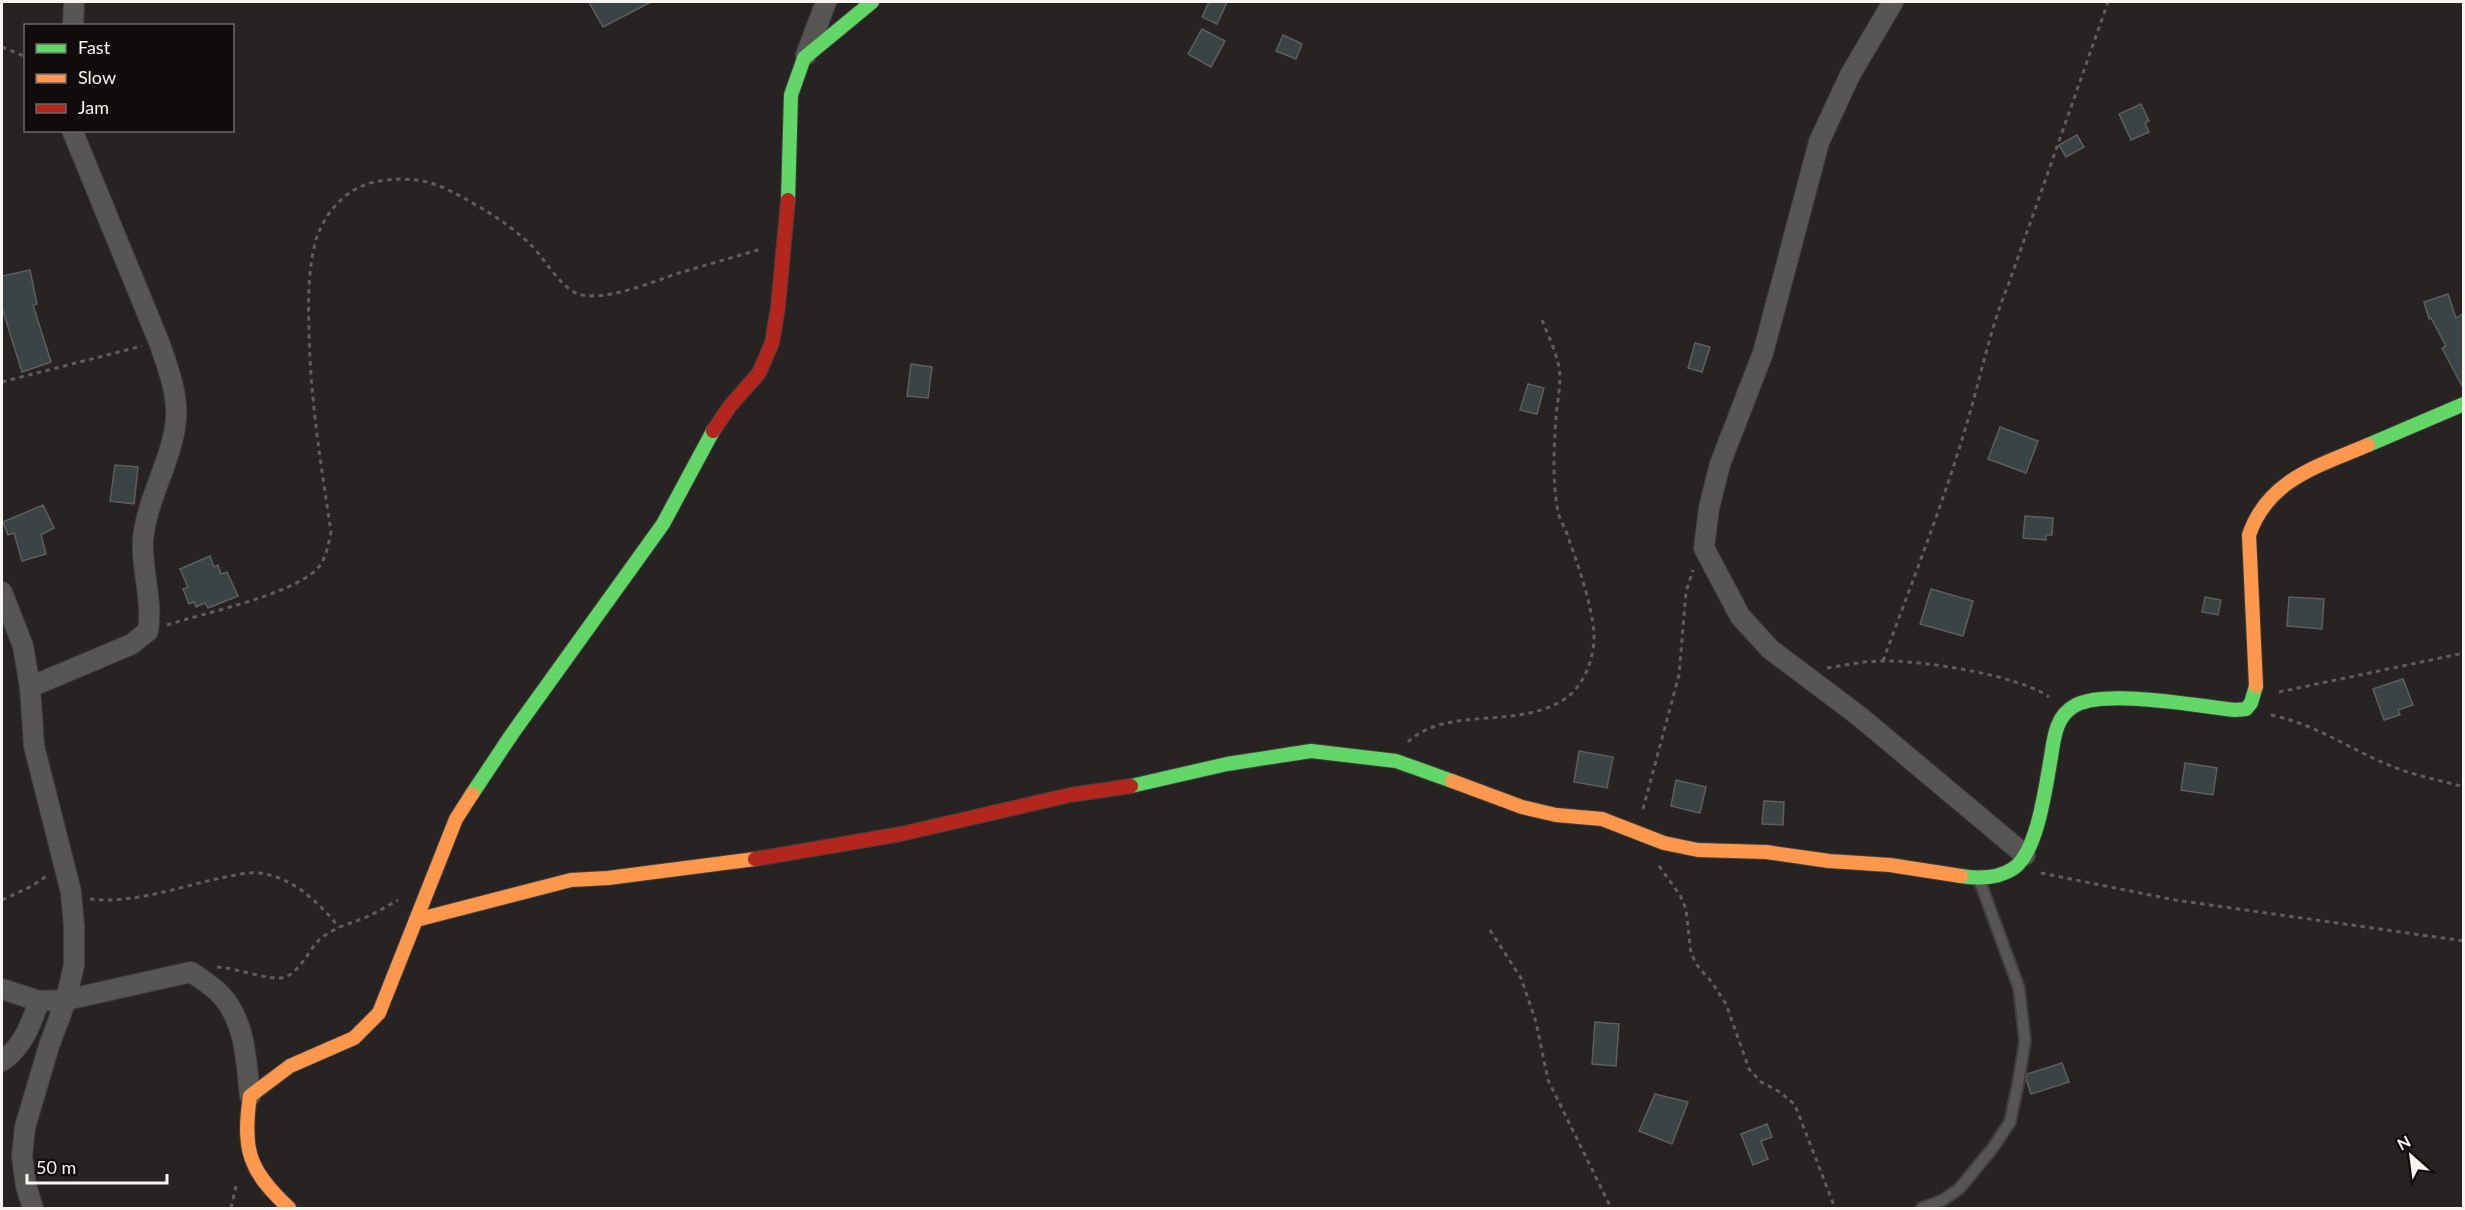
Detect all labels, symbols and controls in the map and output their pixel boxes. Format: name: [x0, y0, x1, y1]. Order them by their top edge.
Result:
legend: [24, 24, 234, 132]
text: Fast: [78, 36, 111, 58]
text: Slow: [78, 66, 116, 88]
text: Jam: [78, 96, 109, 118]
north arrow: [2381, 1126, 2441, 1186]
text: N: [2394, 1131, 2414, 1154]
scale bar: [27, 1147, 166, 1185]
text: 50 m: [36, 1156, 76, 1178]

